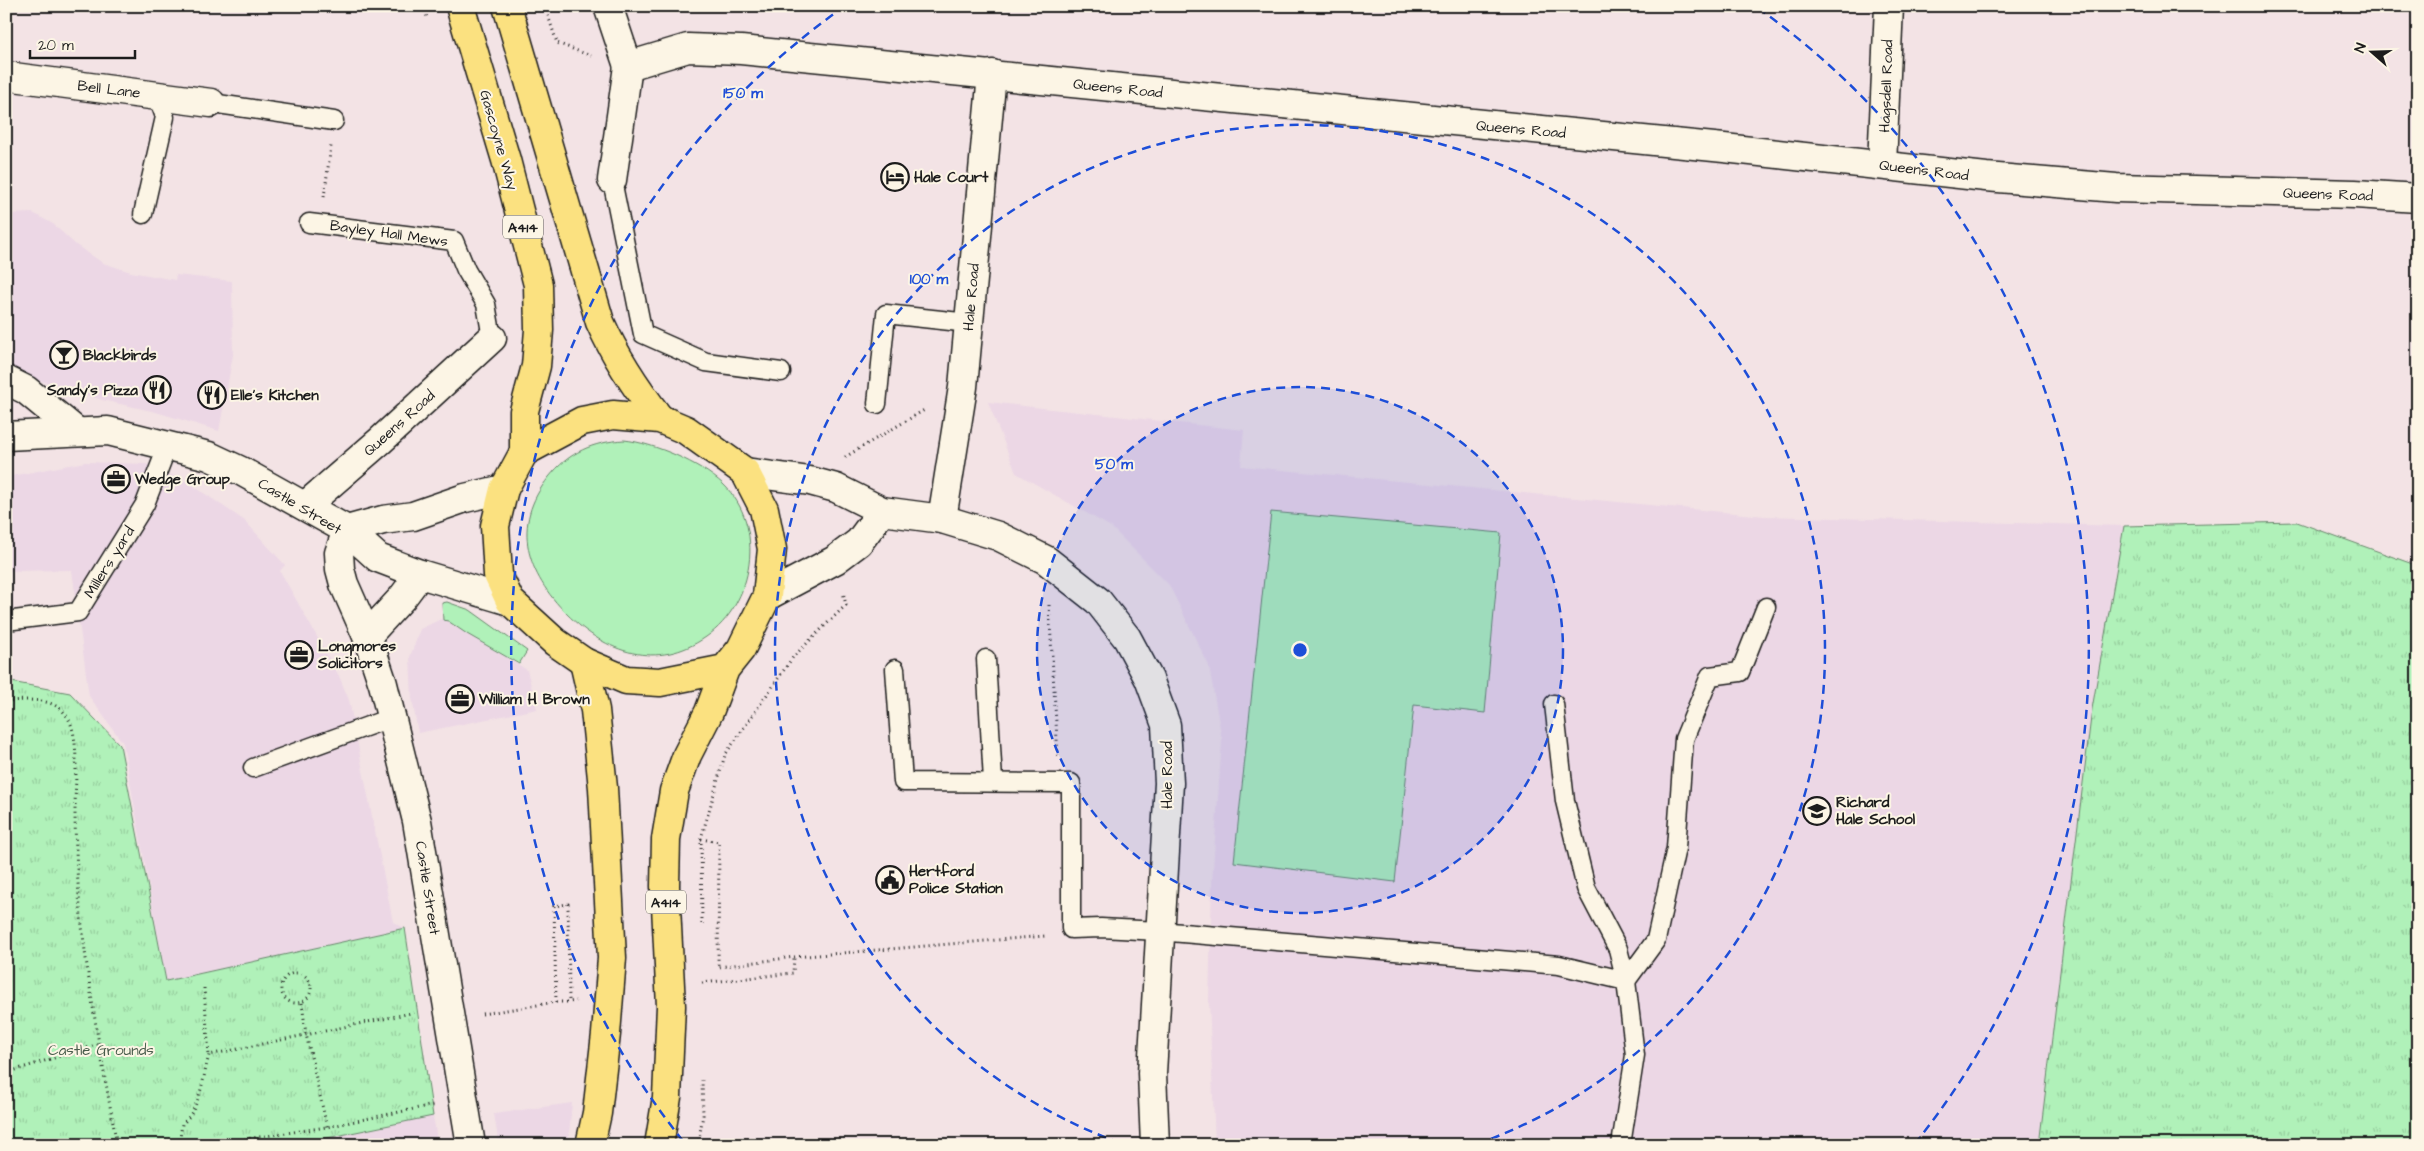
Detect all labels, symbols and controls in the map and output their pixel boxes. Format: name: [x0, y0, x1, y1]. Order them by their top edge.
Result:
scale bar: [30, 28, 135, 60]
north arrow: [2346, 28, 2396, 78]
text: 20 m: [38, 35, 74, 56]
street label: Hagsdell Road: [1874, 39, 1900, 133]
text: N: [2350, 40, 2372, 55]
street label: Queens Road: [1072, 73, 1164, 104]
street label: Bell Lane: [76, 75, 142, 104]
text: 150 m: [723, 83, 763, 104]
street label: Gascoyne Way: [473, 88, 523, 193]
street label: Queens Road: [1475, 115, 1567, 144]
street label: Queens Road: [1878, 155, 1970, 186]
hotel icon: Hale Court: [880, 162, 910, 192]
place label: Hale Court: [914, 167, 989, 188]
street label: Queens Road: [2283, 182, 2374, 207]
street label: Bayley Hall Mews: [328, 215, 450, 253]
road number: A414: [503, 216, 543, 238]
street label: Hale Road: [958, 262, 985, 332]
text: 100 m: [910, 269, 949, 290]
bar icon: Blackbirds: [49, 340, 79, 370]
place label: Blackbirds: [83, 345, 157, 366]
restaurant icon: Sandy's Pizza: [142, 375, 172, 405]
place label: Sandy's Pizza: [46, 380, 138, 402]
restaurant icon: Elle's Kitchen: [197, 380, 227, 410]
place label: Elle's Kitchen: [231, 385, 319, 406]
street label: Queens Road: [359, 385, 440, 461]
text: 50 m: [1095, 454, 1133, 475]
office icon: Wedge Group: [101, 464, 131, 494]
place label: Wedge Group: [134, 469, 230, 492]
street label: Castle Street: [254, 473, 346, 540]
street label: Millers yard: [79, 522, 141, 603]
place label: Longmores Solicitors: [317, 636, 397, 674]
office icon: Longmores Solicitors: [284, 640, 314, 670]
centre of rings: [1291, 641, 1309, 659]
office icon: William H Brown: [445, 684, 475, 714]
place label: William H Brown: [478, 689, 590, 710]
street label: Hale Road: [1157, 741, 1178, 809]
place label: Richard Hale School: [1836, 792, 1916, 830]
school or university icon: Richard Hale School: [1802, 796, 1832, 826]
street label: Castle Street: [410, 840, 445, 936]
place label: Hertford Police Station: [909, 861, 1003, 899]
public building icon: Hertford Police Station: [875, 865, 905, 895]
road number: A414: [646, 890, 686, 914]
park label: Castle Grounds: [48, 1040, 154, 1061]

